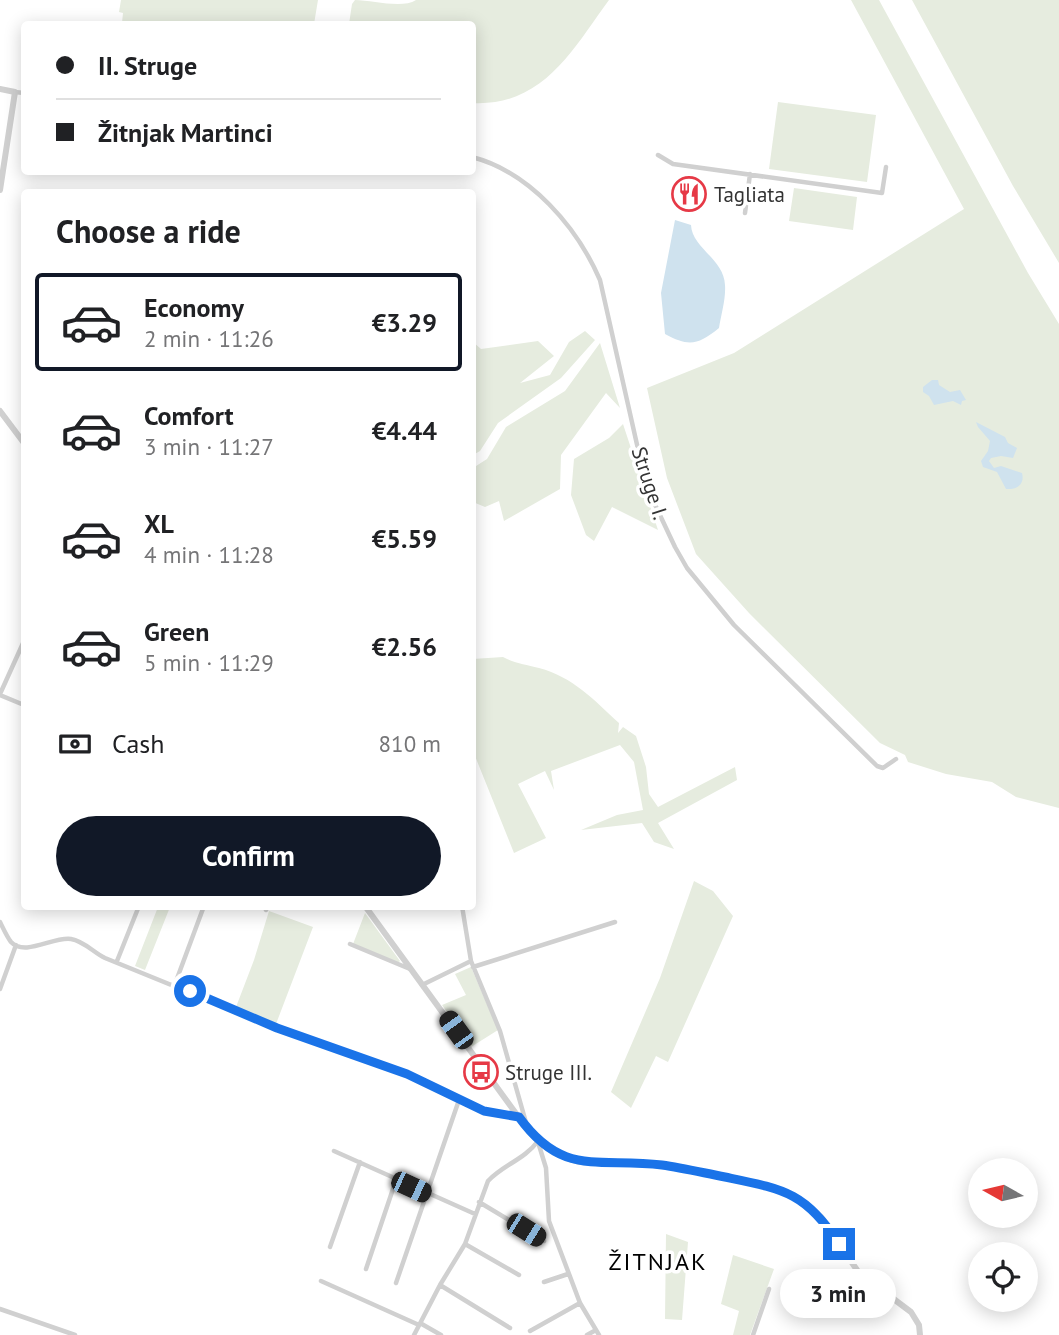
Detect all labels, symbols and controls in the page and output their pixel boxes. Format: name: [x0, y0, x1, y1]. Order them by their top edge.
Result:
text: II. Struge: [98, 49, 197, 82]
text: Žitnjak Martinci: [98, 116, 273, 149]
restaurant icon: Tagliata: [670, 175, 708, 213]
place label: Tagliata: [714, 181, 785, 208]
text: Choose a ride: [56, 210, 241, 252]
icon: car: [60, 291, 123, 354]
text: Economy: [144, 291, 244, 324]
text: €3.29: [372, 306, 437, 339]
text: 2 min · 11:26: [144, 324, 274, 353]
icon: car: [60, 399, 123, 462]
text: Comfort: [144, 399, 234, 432]
text: €4.44: [372, 414, 437, 447]
text: 3 min · 11:27: [144, 432, 274, 461]
street label: Struge I.: [626, 443, 674, 523]
icon: car: [60, 507, 123, 570]
text: XL: [144, 507, 174, 540]
text: €5.59: [372, 522, 437, 555]
text: 4 min · 11:28: [144, 540, 274, 569]
icon: car: [60, 615, 123, 678]
text: Green: [144, 615, 209, 648]
text: €2.56: [372, 630, 437, 663]
text: 5 min · 11:29: [144, 648, 274, 677]
icon: cash: [56, 725, 94, 763]
text: Cash: [112, 727, 164, 760]
text: 810 m: [379, 729, 441, 758]
button: Confirm: [56, 816, 441, 896]
route start: [174, 975, 206, 1007]
car: [436, 1007, 477, 1053]
bus stop icon: Struge III.: [462, 1053, 500, 1091]
place label: Struge III.: [505, 1059, 592, 1086]
north arrow: [968, 1158, 1038, 1228]
map controls: [968, 1158, 1038, 1312]
car: [388, 1169, 435, 1205]
car: [503, 1210, 550, 1250]
route end: [823, 1228, 855, 1260]
button: locate: [968, 1242, 1038, 1312]
district label: ŽITNJAK: [608, 1246, 708, 1277]
callout: 3 min: [781, 1268, 897, 1318]
text: 3 min: [810, 1279, 866, 1308]

